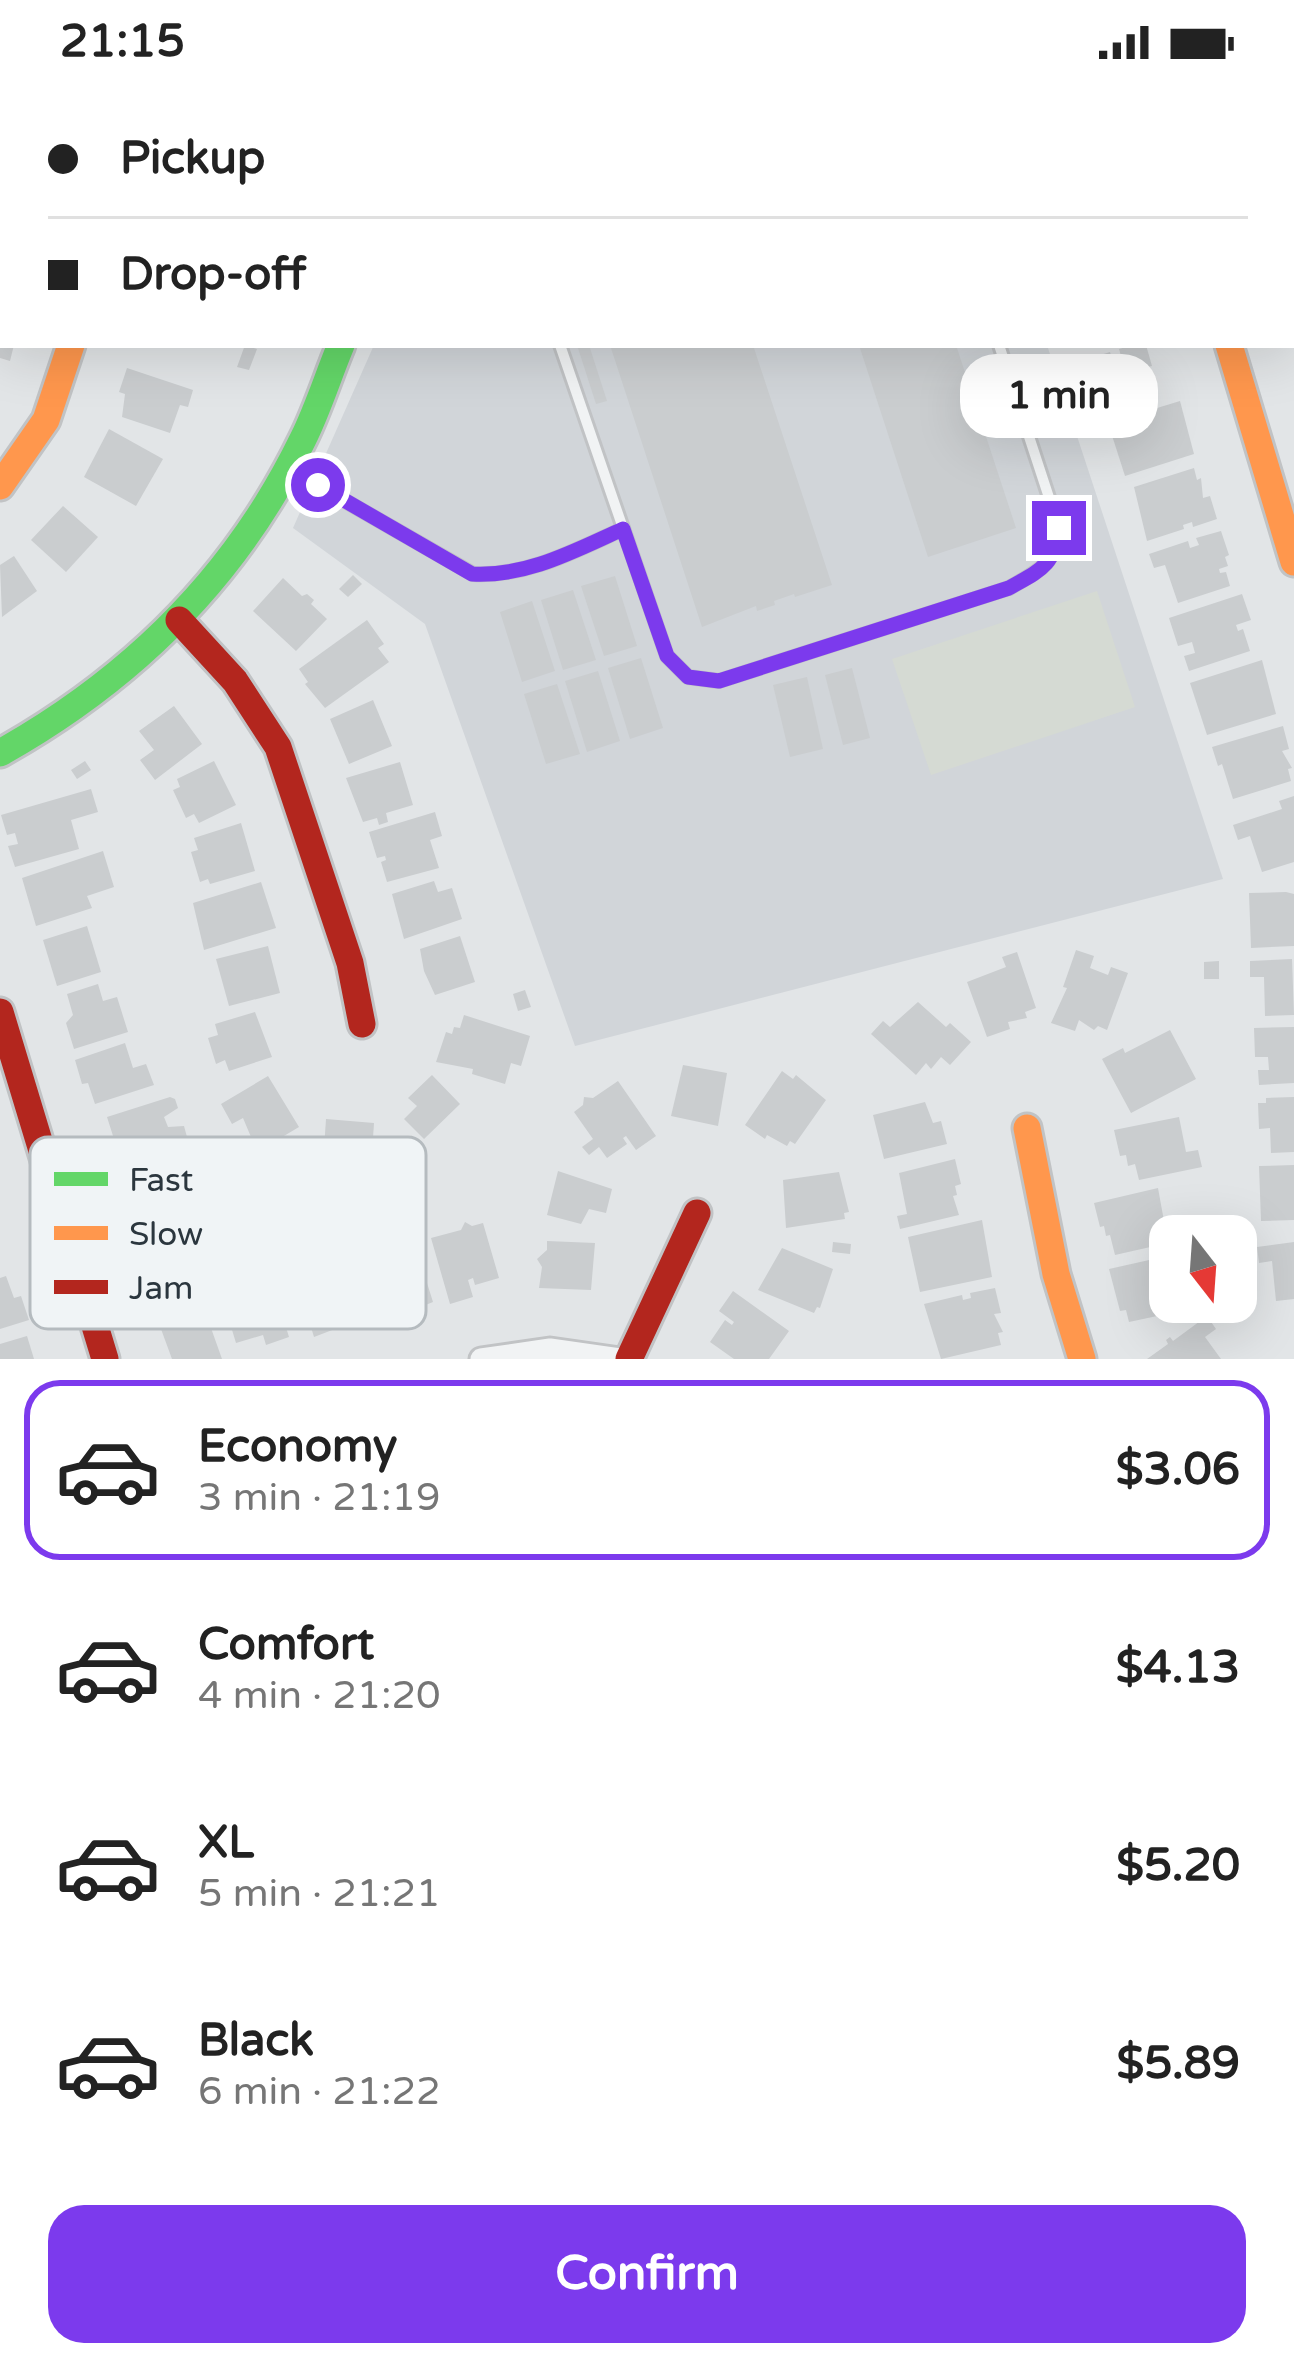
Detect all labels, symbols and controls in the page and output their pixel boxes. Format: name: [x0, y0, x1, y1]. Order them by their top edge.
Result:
text: 21:15: [60, 15, 185, 69]
text: Pickup: [120, 132, 265, 186]
text: Drop-off: [120, 248, 306, 302]
callout: 1 min: [960, 354, 1158, 438]
text: 1 min: [1007, 372, 1111, 419]
route start: [291, 458, 345, 512]
route end: [1032, 501, 1086, 555]
legend: [30, 1137, 426, 1329]
text: Fast: [129, 1161, 193, 1200]
text: Slow: [129, 1215, 203, 1254]
north arrow: [1149, 1215, 1257, 1323]
map controls: [1149, 1215, 1257, 1323]
text: Jam: [129, 1269, 193, 1308]
icon: car: [54, 1416, 162, 1524]
text: Economy: [198, 1420, 397, 1474]
text: $3.06: [1116, 1443, 1240, 1497]
text: 3 min · 21:19: [198, 1474, 440, 1521]
icon: car: [54, 1614, 162, 1722]
text: Comfort: [198, 1618, 374, 1672]
text: $4.13: [1116, 1641, 1240, 1695]
text: 4 min · 21:20: [198, 1672, 440, 1719]
icon: car: [54, 1812, 162, 1920]
text: XL: [198, 1816, 254, 1870]
text: $5.20: [1116, 1839, 1240, 1893]
text: 5 min · 21:21: [198, 1870, 440, 1917]
icon: car: [54, 2010, 162, 2118]
text: Black: [198, 2014, 314, 2068]
text: $5.89: [1116, 2037, 1240, 2091]
text: 6 min · 21:22: [198, 2068, 440, 2115]
button: Confirm: [48, 2205, 1246, 2343]

